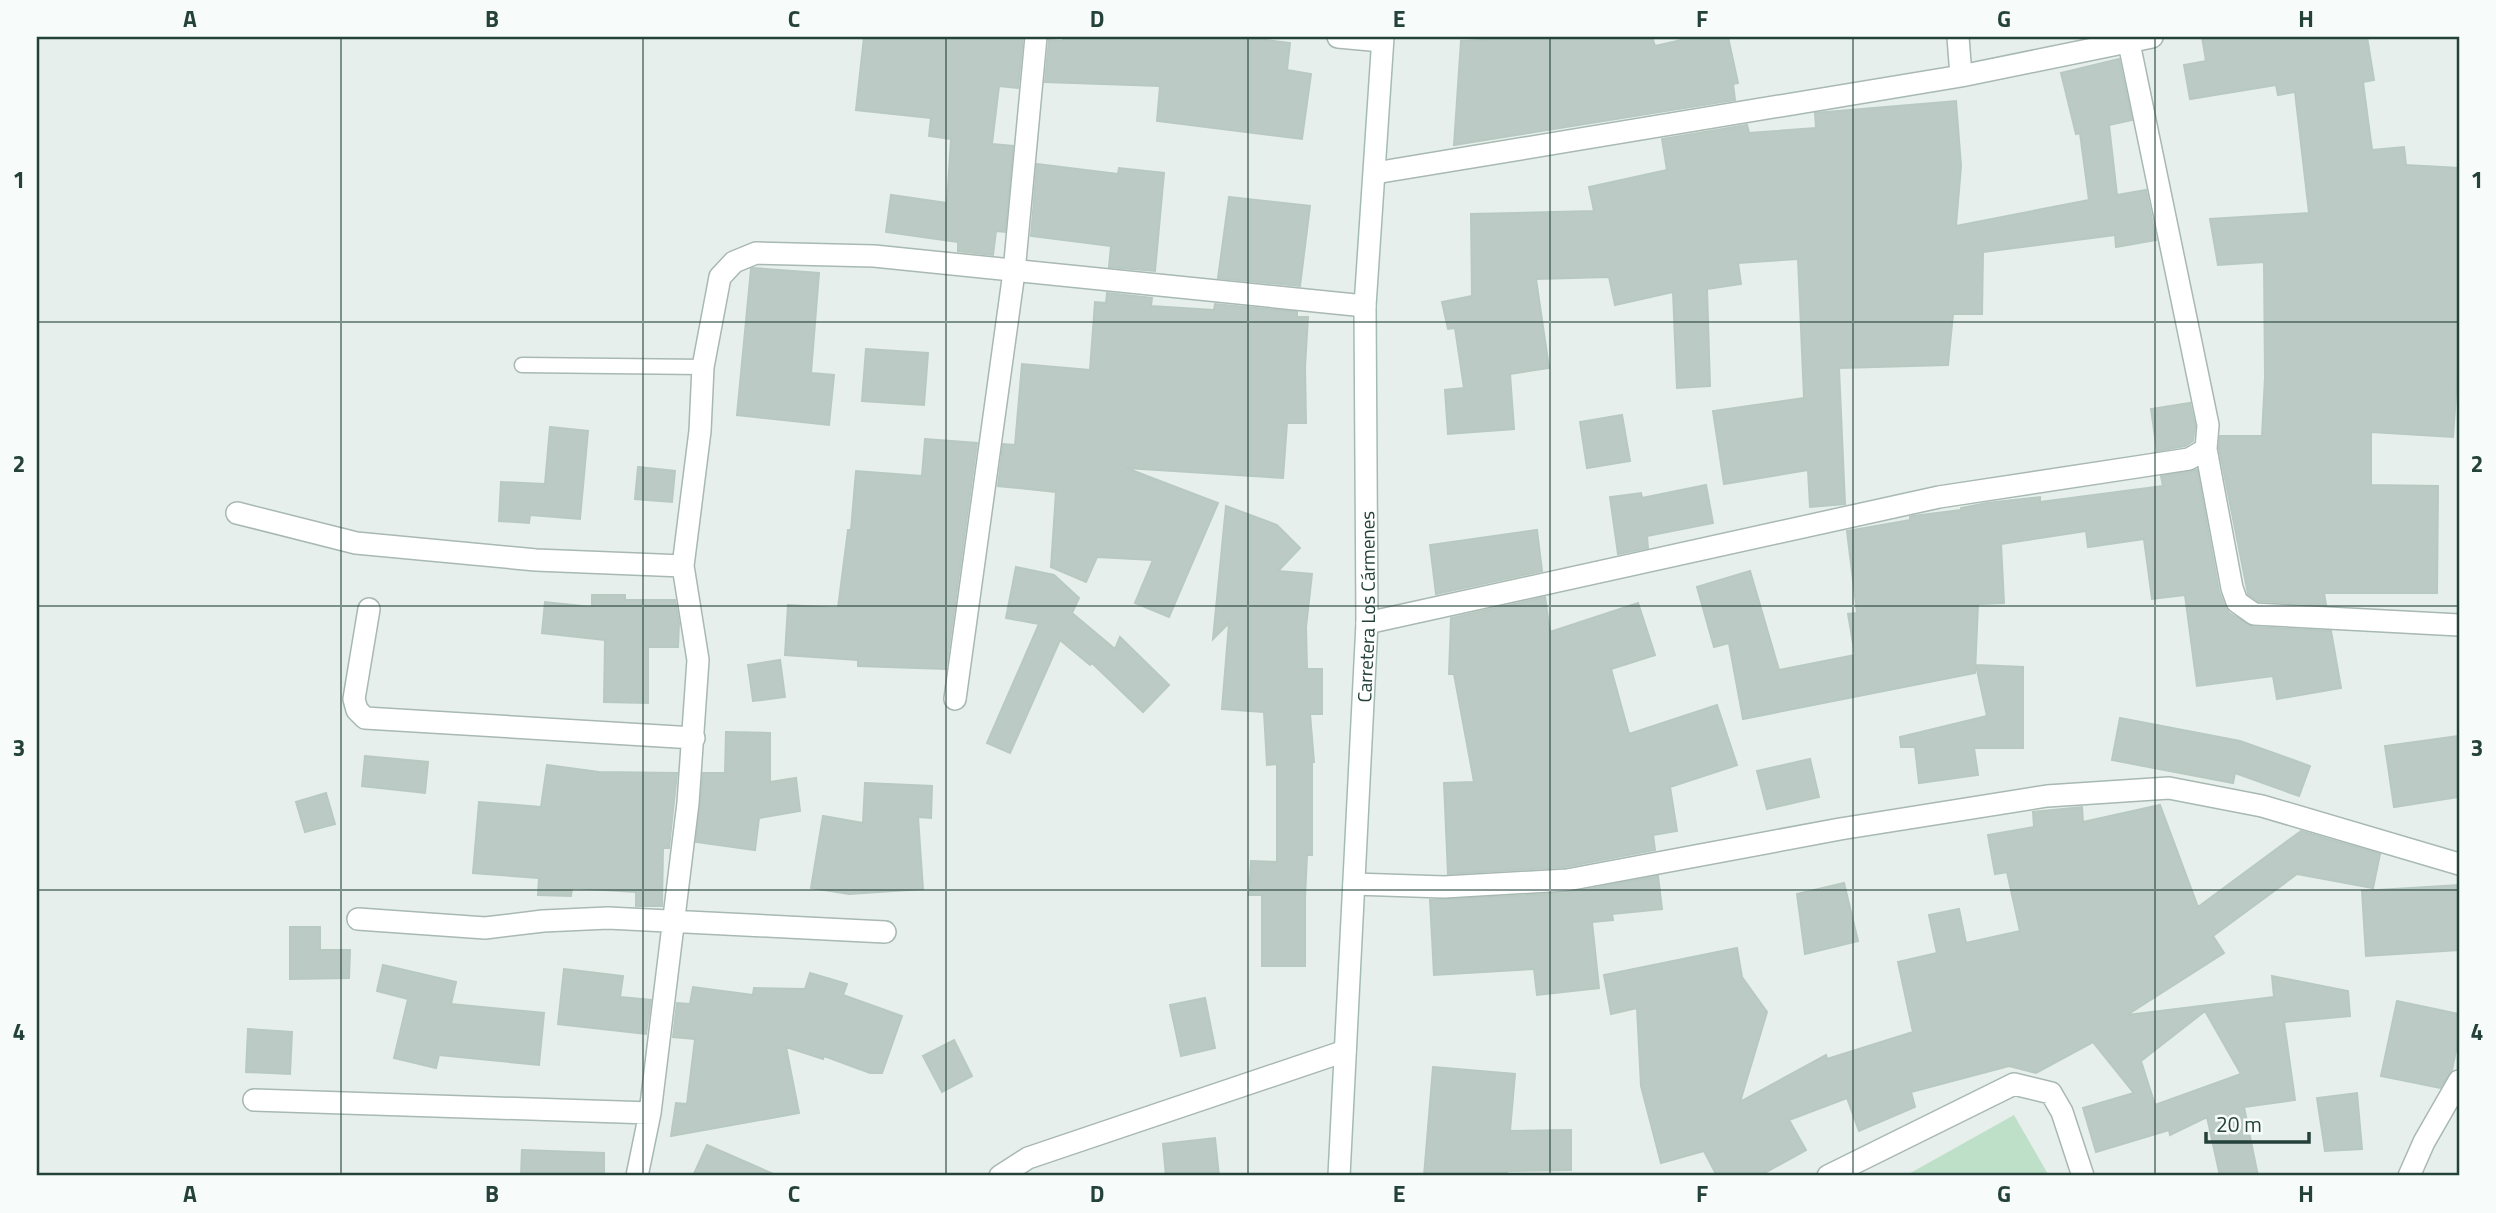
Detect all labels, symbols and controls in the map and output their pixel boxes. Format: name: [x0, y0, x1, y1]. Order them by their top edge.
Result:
text: A: [183, 1, 197, 36]
text: B: [485, 1, 499, 36]
text: C: [788, 1, 800, 36]
text: D: [1090, 1, 1104, 36]
text: E: [1393, 1, 1405, 36]
text: F: [1696, 1, 1708, 36]
text: G: [1997, 1, 2011, 36]
text: H: [2298, 1, 2314, 36]
text: 1: [13, 162, 25, 197]
text: 1: [2471, 162, 2483, 197]
text: 2: [13, 446, 25, 481]
text: 2: [2471, 446, 2483, 481]
street label: Carretera Los Cármenes: [1348, 511, 1382, 703]
text: 3: [13, 730, 25, 765]
text: 3: [2471, 730, 2483, 765]
text: 4: [13, 1014, 25, 1049]
text: 4: [2471, 1014, 2483, 1049]
scale bar: [2206, 1101, 2309, 1145]
text: 20 m: [2216, 1108, 2262, 1140]
text: A: [183, 1176, 197, 1211]
text: B: [485, 1176, 499, 1211]
text: C: [788, 1176, 800, 1211]
text: D: [1090, 1176, 1104, 1211]
text: E: [1393, 1176, 1405, 1211]
text: F: [1696, 1176, 1708, 1211]
text: G: [1997, 1176, 2011, 1211]
text: H: [2298, 1176, 2314, 1211]

